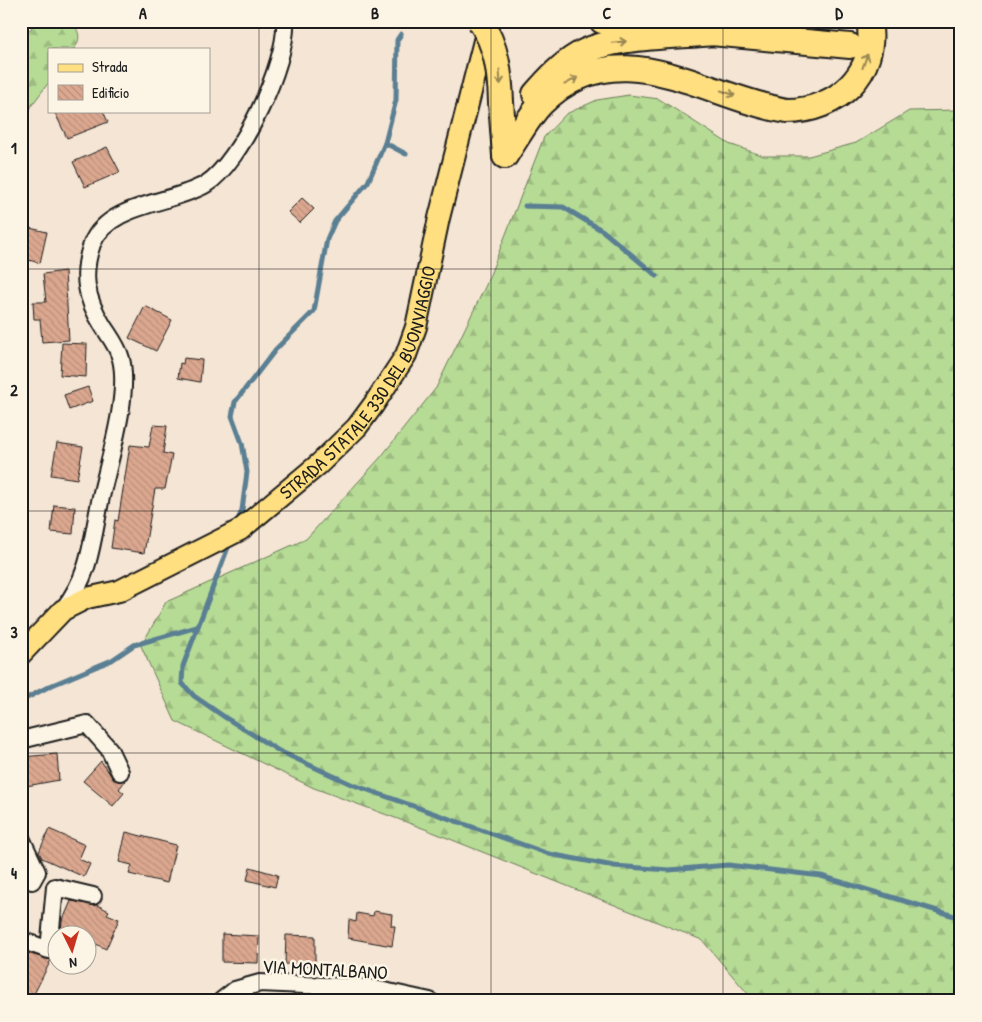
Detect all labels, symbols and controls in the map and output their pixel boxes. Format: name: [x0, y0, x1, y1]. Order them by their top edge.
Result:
text: A: [139, 2, 147, 24]
text: B: [371, 2, 379, 24]
text: C: [603, 2, 612, 24]
text: D: [835, 2, 843, 24]
one-way arrow: [611, 37, 627, 47]
legend: [48, 48, 210, 112]
one-way arrow: [861, 54, 870, 69]
text: Strada: [92, 56, 128, 77]
one-way arrow: [495, 69, 504, 85]
one-way arrow: [564, 76, 579, 86]
text: Edificio: [92, 82, 129, 103]
one-way arrow: [720, 89, 735, 98]
text: 1: [11, 137, 17, 159]
street label: STRADA STATALE 330 DEL BUONVIAGGIO: [274, 263, 442, 505]
text: 2: [10, 379, 18, 401]
text: 3: [10, 621, 18, 643]
text: 4: [11, 862, 17, 884]
north arrow: [48, 924, 98, 974]
street label: VIA MONTALBANO: [262, 953, 388, 985]
text: N: [68, 954, 78, 973]

